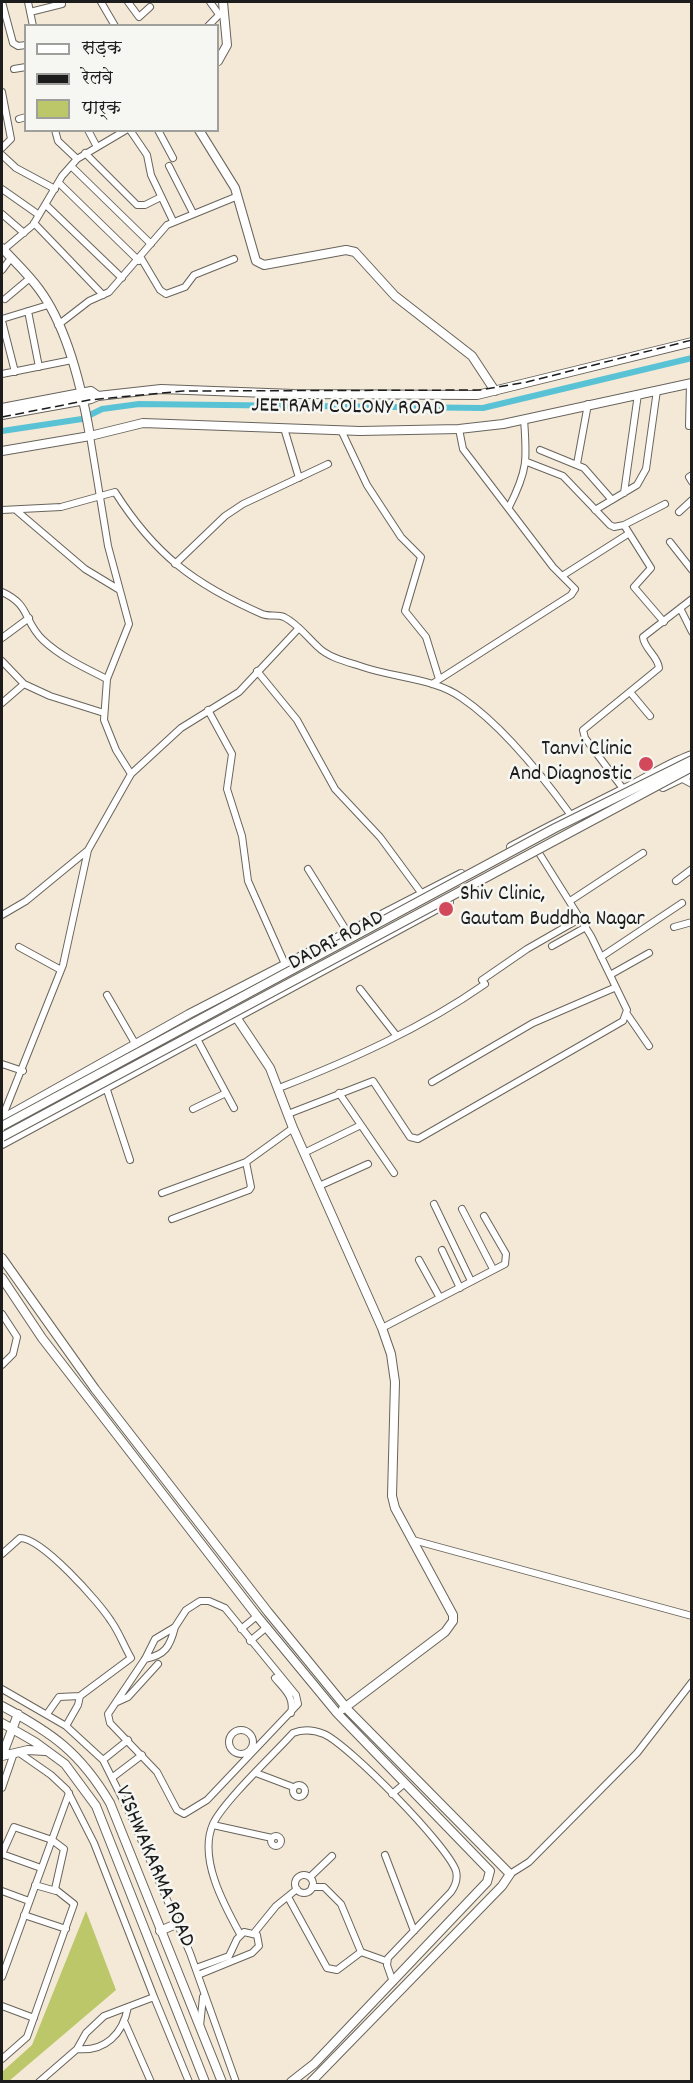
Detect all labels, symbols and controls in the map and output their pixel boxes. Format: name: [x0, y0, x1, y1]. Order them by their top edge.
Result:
legend: [24, 24, 219, 132]
text: सड़क: [82, 37, 122, 62]
text: रेलवे: [82, 67, 113, 92]
text: पार्क: [82, 97, 121, 122]
street label: JEETRAM COLONY ROAD: [251, 394, 445, 424]
place label: Tanvi Clinic And Diagnostic: [509, 738, 632, 790]
marker: Tanvi Clinic And Diagnostic: [637, 755, 655, 773]
place label: Shiv Clinic, Gautam Buddha Nagar: [460, 883, 645, 934]
marker: Shiv Clinic, Gautam Buddha Nagar: [437, 900, 455, 918]
street label: DADRI ROAD: [285, 906, 389, 978]
street label: VISHWAKARMA ROAD: [107, 1782, 199, 1952]

